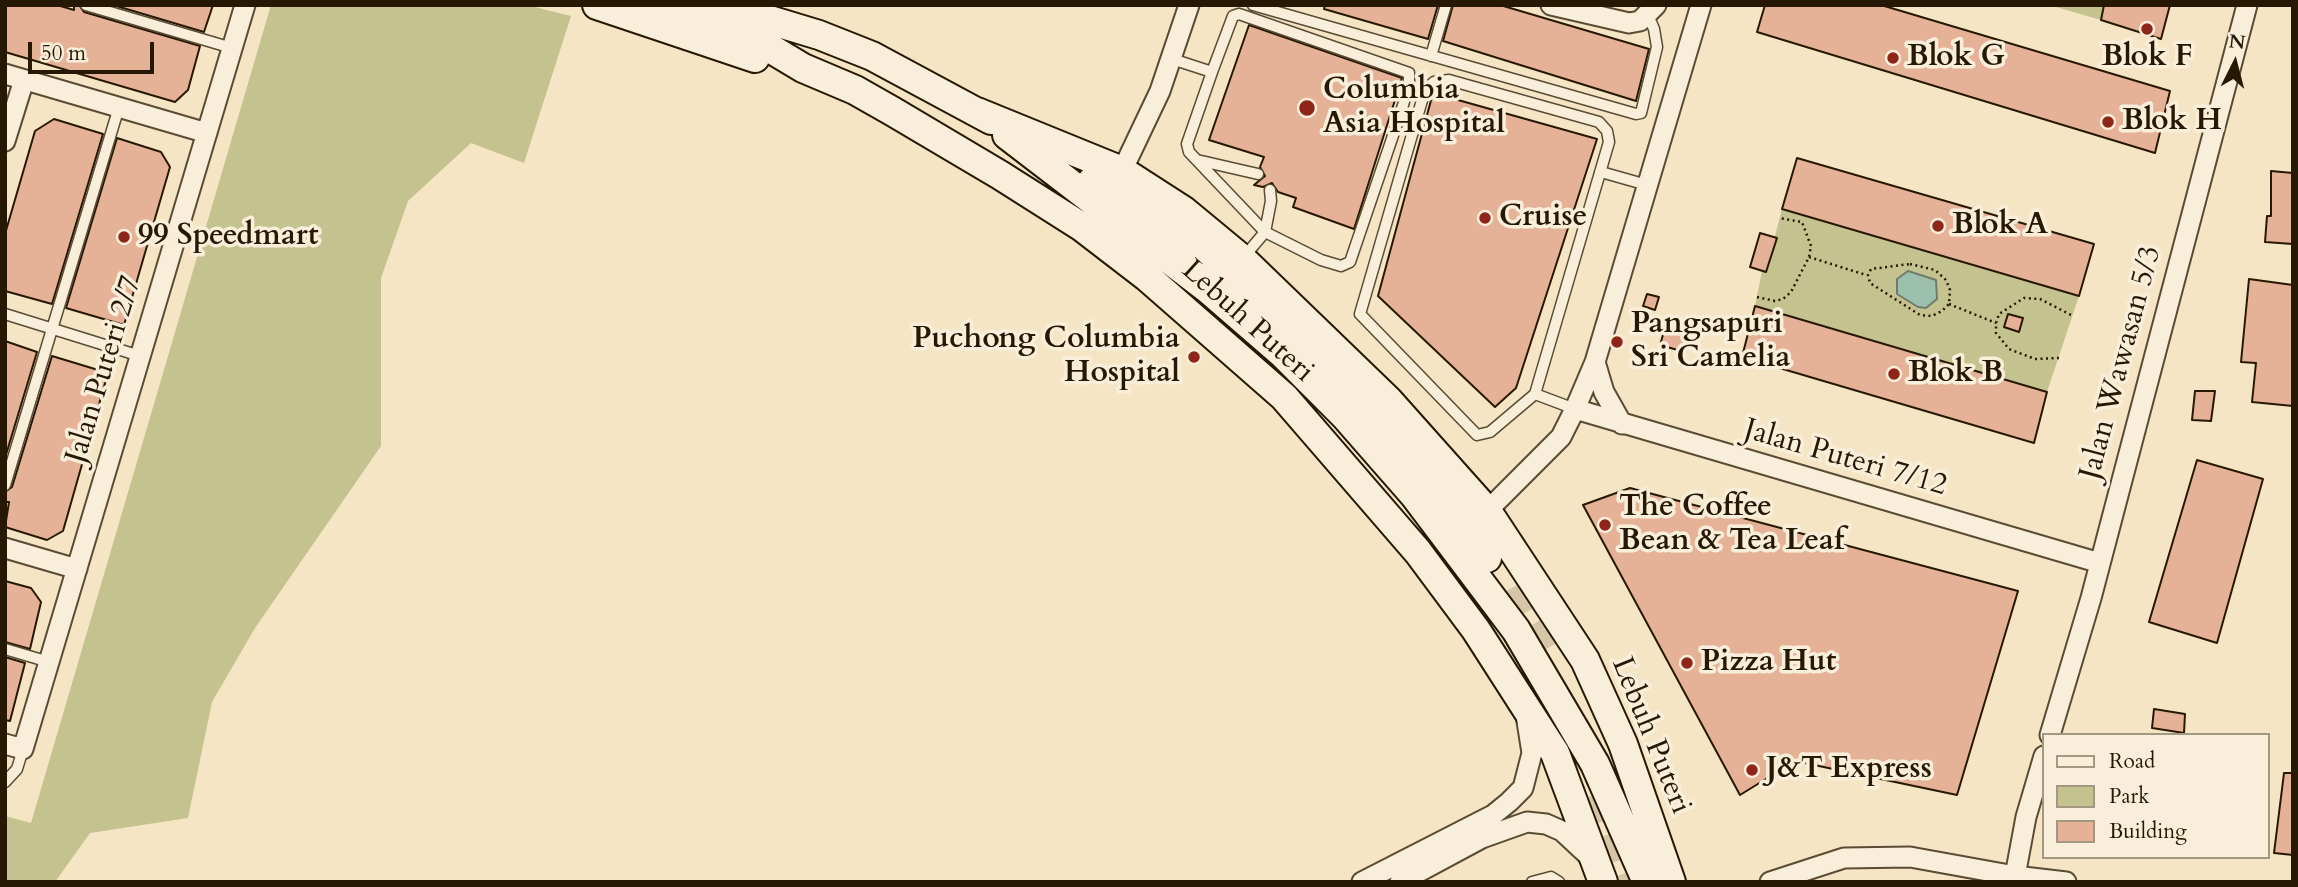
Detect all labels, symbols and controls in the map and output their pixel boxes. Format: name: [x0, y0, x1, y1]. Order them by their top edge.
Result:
marker: Blok F: [2139, 21, 2155, 37]
scale bar: [32, 28, 158, 72]
north arrow: [2200, 28, 2270, 98]
text: N: [2228, 28, 2247, 56]
text: 50 m: [41, 39, 86, 68]
place label: Blok G: [1907, 40, 2005, 76]
place label: Blok F: [2101, 40, 2193, 76]
marker: Blok G: [1885, 50, 1901, 66]
place label: Columbia Asia Hospital: [1323, 73, 1505, 144]
marker: Columbia Asia Hospital: [1297, 98, 1317, 118]
place label: Blok H: [2122, 104, 2222, 140]
marker: Blok H: [2100, 114, 2116, 130]
place label: Cruise: [1499, 200, 1587, 236]
place label: Blok A: [1952, 208, 2048, 244]
marker: Cruise: [1477, 210, 1493, 226]
marker: Blok A: [1930, 218, 1946, 234]
place label: 99 Speedmart: [138, 219, 318, 255]
marker: 99 Speedmart: [116, 229, 132, 245]
street label: Jalan Wawasan 5/3: [2073, 242, 2171, 484]
street label: Lebuh Puteri: [1173, 253, 1321, 391]
street label: Jalan Puteri 2/7: [59, 272, 151, 468]
place label: Pangsapuri Sri Camelia: [1631, 307, 1790, 378]
place label: Puchong Columbia Hospital: [912, 322, 1180, 392]
marker: Pangsapuri Sri Camelia: [1609, 334, 1625, 350]
marker: Puchong Columbia Hospital: [1186, 349, 1202, 365]
place label: Blok B: [1908, 356, 2003, 392]
marker: Blok B: [1886, 366, 1902, 382]
street label: Jalan Puteri 7/12: [1739, 413, 1951, 505]
place label: The Coffee Bean & Tea Leaf: [1619, 490, 1844, 560]
marker: The Coffee Bean & Tea Leaf: [1597, 517, 1613, 533]
place label: Pizza Hut: [1701, 645, 1836, 681]
street label: Lebuh Puteri: [1602, 653, 1698, 819]
marker: Pizza Hut: [1679, 655, 1695, 671]
legend: [2042, 733, 2270, 859]
text: Road: [2109, 747, 2155, 776]
place label: J&T Express: [1766, 752, 1932, 788]
marker: J&T Express: [1744, 762, 1760, 778]
text: Park: [2109, 782, 2149, 811]
text: Building: [2109, 817, 2187, 846]

